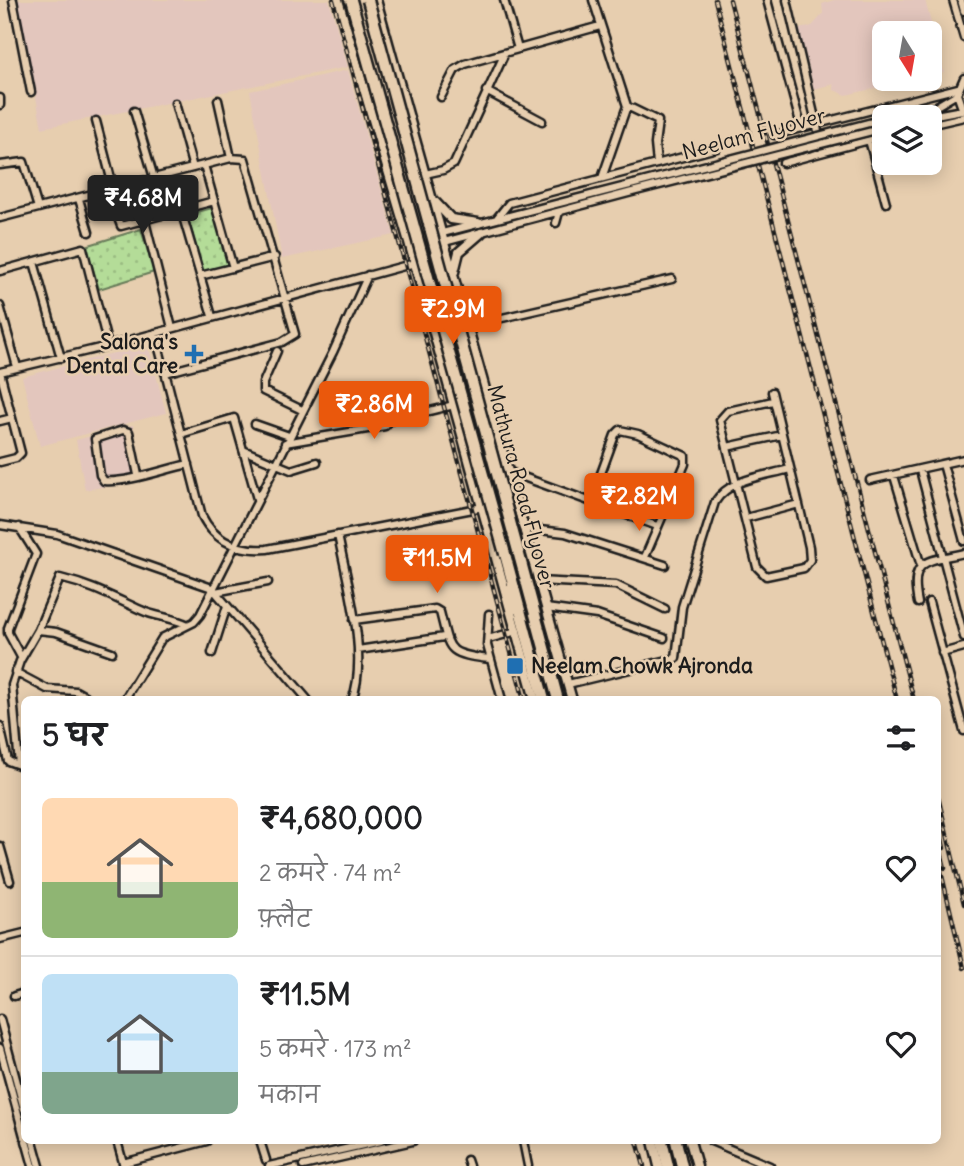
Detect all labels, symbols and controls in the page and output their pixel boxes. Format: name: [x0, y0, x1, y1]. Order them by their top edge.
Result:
north arrow: [872, 21, 942, 91]
map controls: [872, 21, 942, 175]
street label: Neelam Flyover: [679, 101, 829, 166]
button: layers: [872, 105, 942, 175]
pin: ₹4.68M: [86, 176, 200, 235]
text: ₹4.68M: [103, 183, 183, 212]
pin: ₹2.9M: [404, 286, 502, 346]
text: ₹2.9M: [420, 294, 486, 323]
place label: Salona's Dental Care: [66, 328, 178, 379]
marker: Salona's Dental Care: [184, 344, 204, 364]
pin: ₹2.86M: [317, 382, 431, 441]
street label: Mathura Road Flyover: [481, 382, 562, 592]
text: ₹2.86M: [335, 389, 413, 418]
pin: ₹2.82M: [582, 474, 696, 533]
text: ₹2.82M: [600, 481, 678, 510]
pin: ₹11.5M: [380, 536, 494, 595]
text: ₹11.5M: [402, 543, 472, 572]
place label: Neelam Chowk Ajronda: [531, 652, 753, 679]
marker: Neelam Chowk Ajronda: [505, 656, 525, 676]
text: 5 घर: [42, 716, 106, 754]
icon: filters: [882, 719, 920, 757]
text: ₹4,680,000: [259, 799, 423, 837]
icon: home: [98, 826, 182, 910]
icon: heart: [882, 849, 920, 887]
text: 2 कमरे · 74 m²: [259, 858, 402, 887]
text: फ़्लैट: [259, 904, 311, 933]
text: ₹11.5M: [259, 975, 351, 1013]
icon: home: [98, 1002, 182, 1086]
icon: heart: [882, 1025, 920, 1063]
text: 5 कमरे · 173 m²: [259, 1034, 412, 1063]
text: मकान: [259, 1080, 320, 1109]

